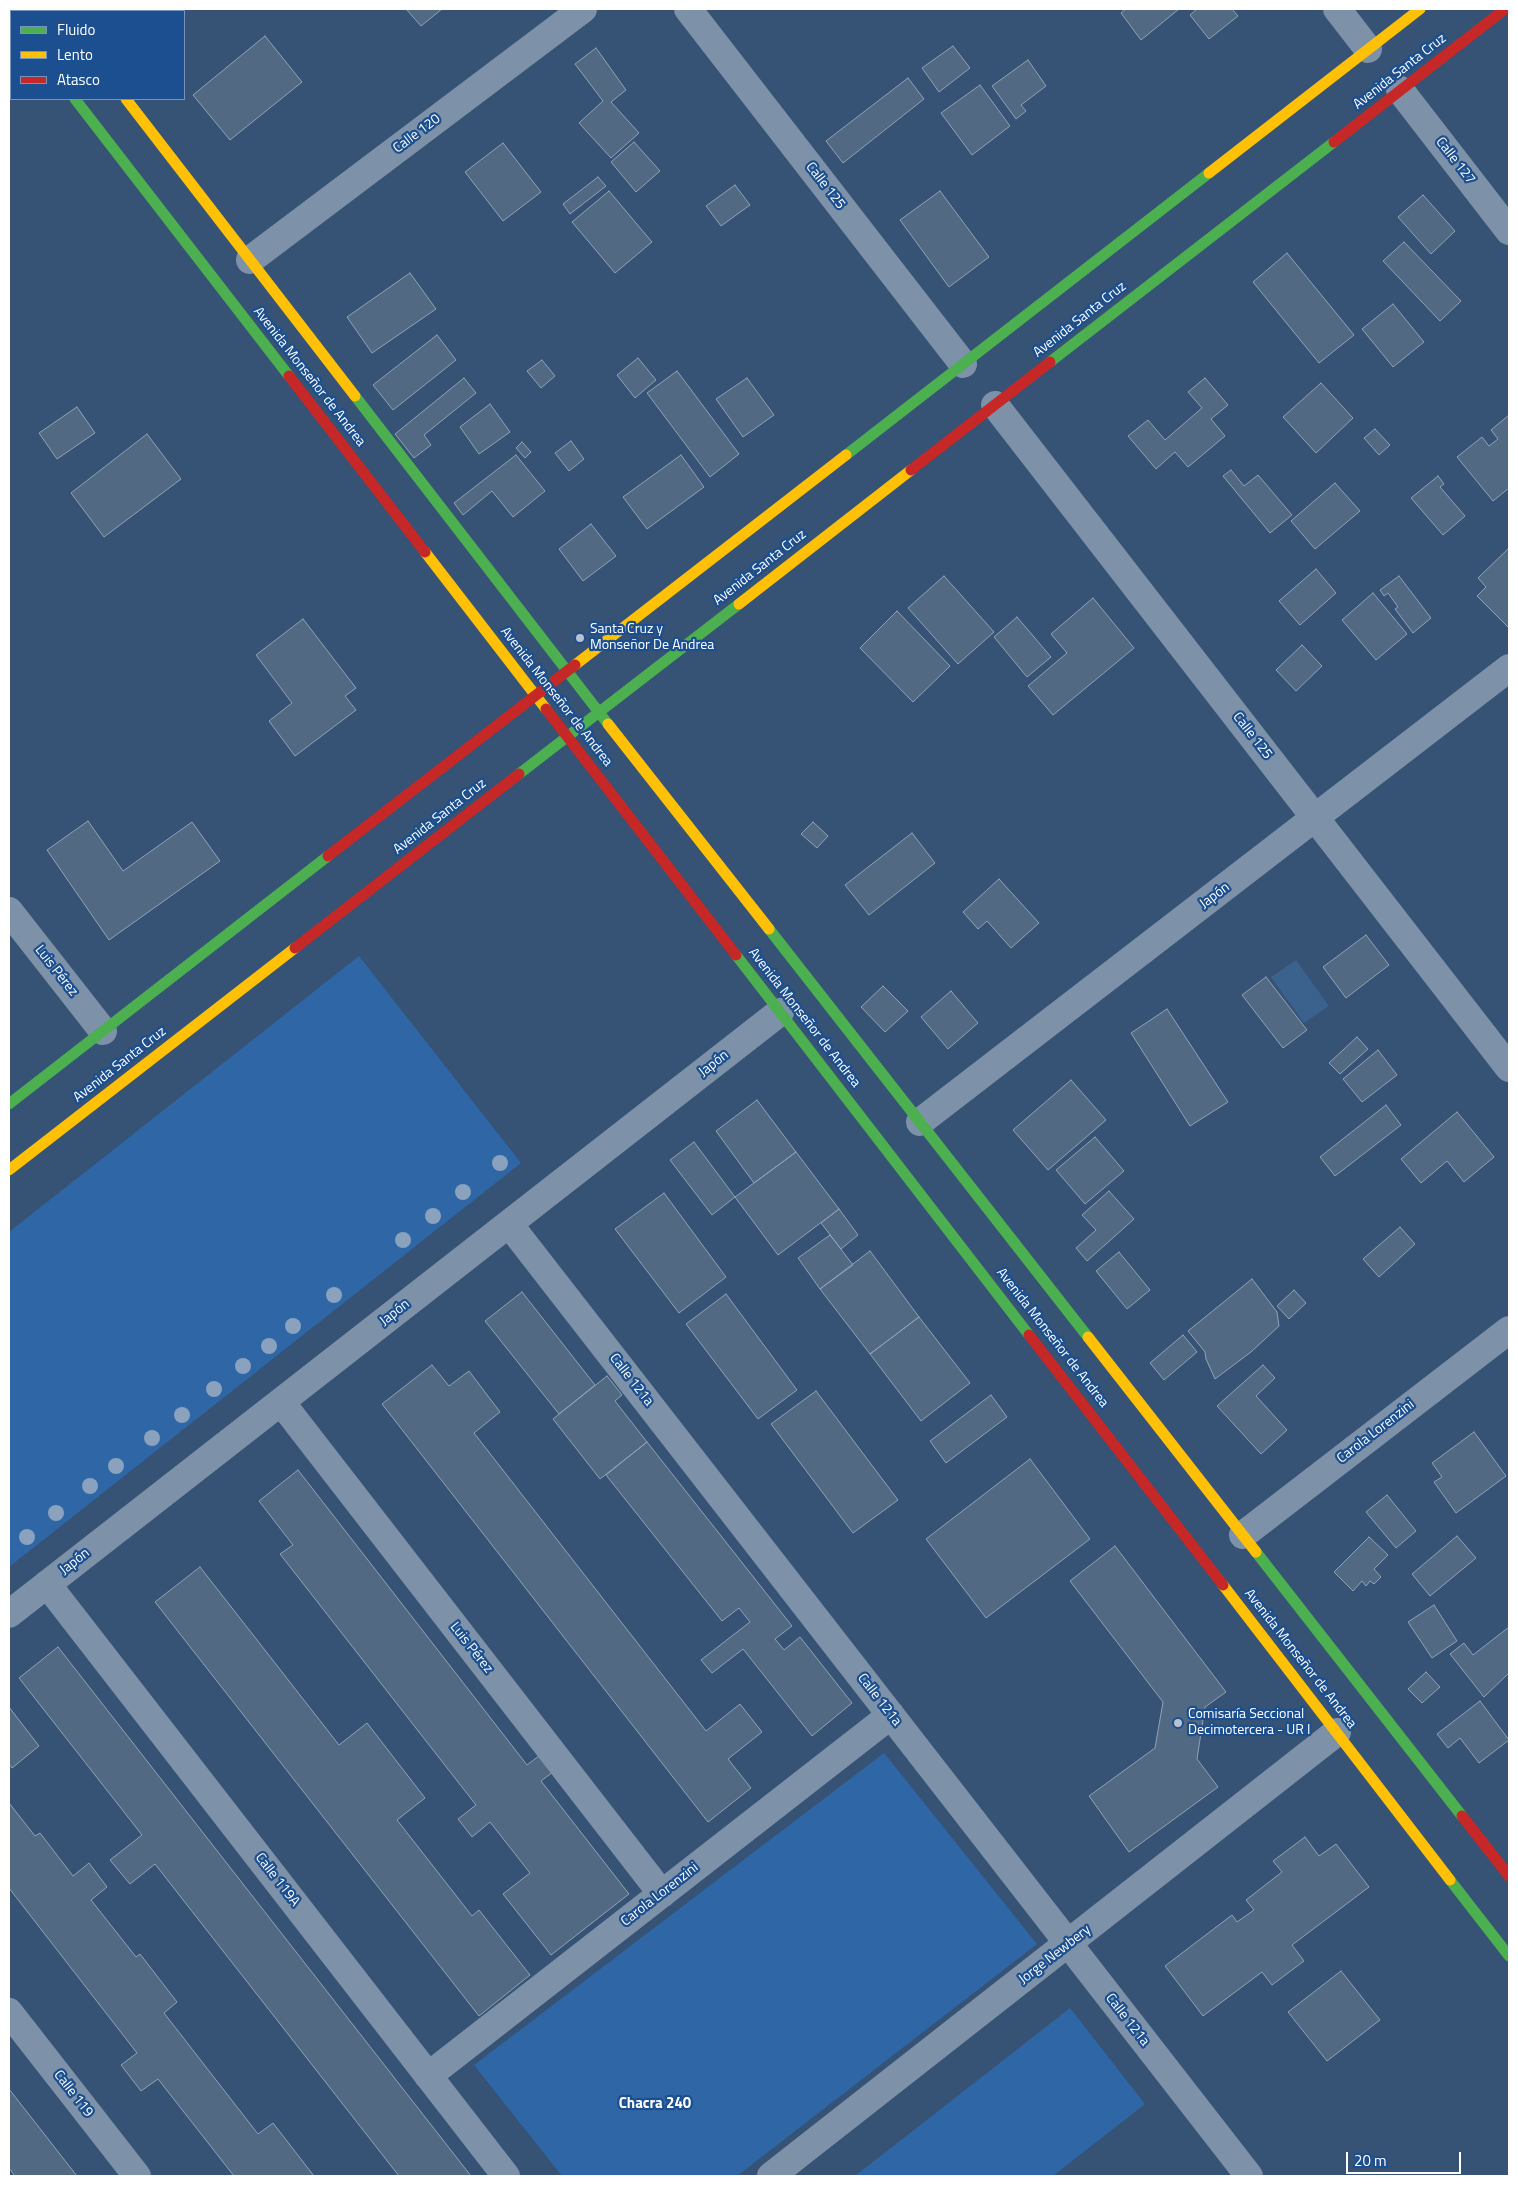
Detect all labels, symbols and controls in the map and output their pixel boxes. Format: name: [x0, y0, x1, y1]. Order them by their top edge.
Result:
legend: [10, 10, 185, 100]
text: Fluido: [57, 18, 95, 41]
street label: Avenida Santa Cruz: [1350, 31, 1450, 113]
text: Lento: [57, 43, 93, 66]
text: Atasco: [57, 68, 100, 91]
street label: Calle 120: [390, 111, 444, 157]
street label: Calle 127: [1432, 134, 1478, 188]
street label: Calle 125: [802, 159, 848, 213]
street label: Avenida Santa Cruz: [1030, 279, 1130, 361]
street label: Avenida Monseñor de Andrea: [249, 304, 369, 450]
street label: Avenida Santa Cruz: [710, 527, 810, 609]
place label: Santa Cruz y Monseñor De Andrea: [590, 622, 714, 654]
street label: Avenida Monseñor de Andrea: [496, 624, 616, 770]
marker: Santa Cruz y Monseñor De Andrea: [574, 632, 586, 644]
street label: Calle 125: [1229, 709, 1275, 763]
street label: Avenida Santa Cruz: [390, 776, 490, 858]
street label: Japón: [1197, 879, 1233, 913]
street label: Luis Pérez: [31, 942, 81, 1000]
street label: Avenida Monseñor de Andrea: [744, 945, 864, 1091]
street label: Avenida Santa Cruz: [70, 1024, 170, 1106]
street label: Japón: [696, 1047, 732, 1081]
street label: Avenida Monseñor de Andrea: [992, 1265, 1112, 1411]
street label: Japón: [377, 1296, 413, 1330]
street label: Calle 121a: [605, 1350, 657, 1410]
street label: Carola Lorenzini: [1334, 1397, 1418, 1467]
street label: Japón: [57, 1545, 93, 1579]
street label: Avenida Monseñor de Andrea: [1240, 1586, 1360, 1732]
street label: Luis Pérez: [446, 1619, 496, 1677]
street label: Calle 121a: [853, 1670, 905, 1730]
place label: Comisaría Seccional Decimotercera - UR I: [1188, 1707, 1310, 1740]
marker: Comisaría Seccional Decimotercera - UR I: [1172, 1717, 1184, 1729]
street label: Calle 119A: [251, 1850, 303, 1910]
street label: Carola Lorenzini: [618, 1860, 702, 1930]
street label: Jorge Newbery: [1016, 1922, 1094, 1988]
street label: Calle 121a: [1101, 1990, 1153, 2050]
street label: Calle 119: [50, 2067, 96, 2121]
district label: Chacra 240: [619, 2095, 691, 2113]
scale bar: [1348, 2142, 1463, 2174]
text: 20 m: [1354, 2149, 1387, 2172]

